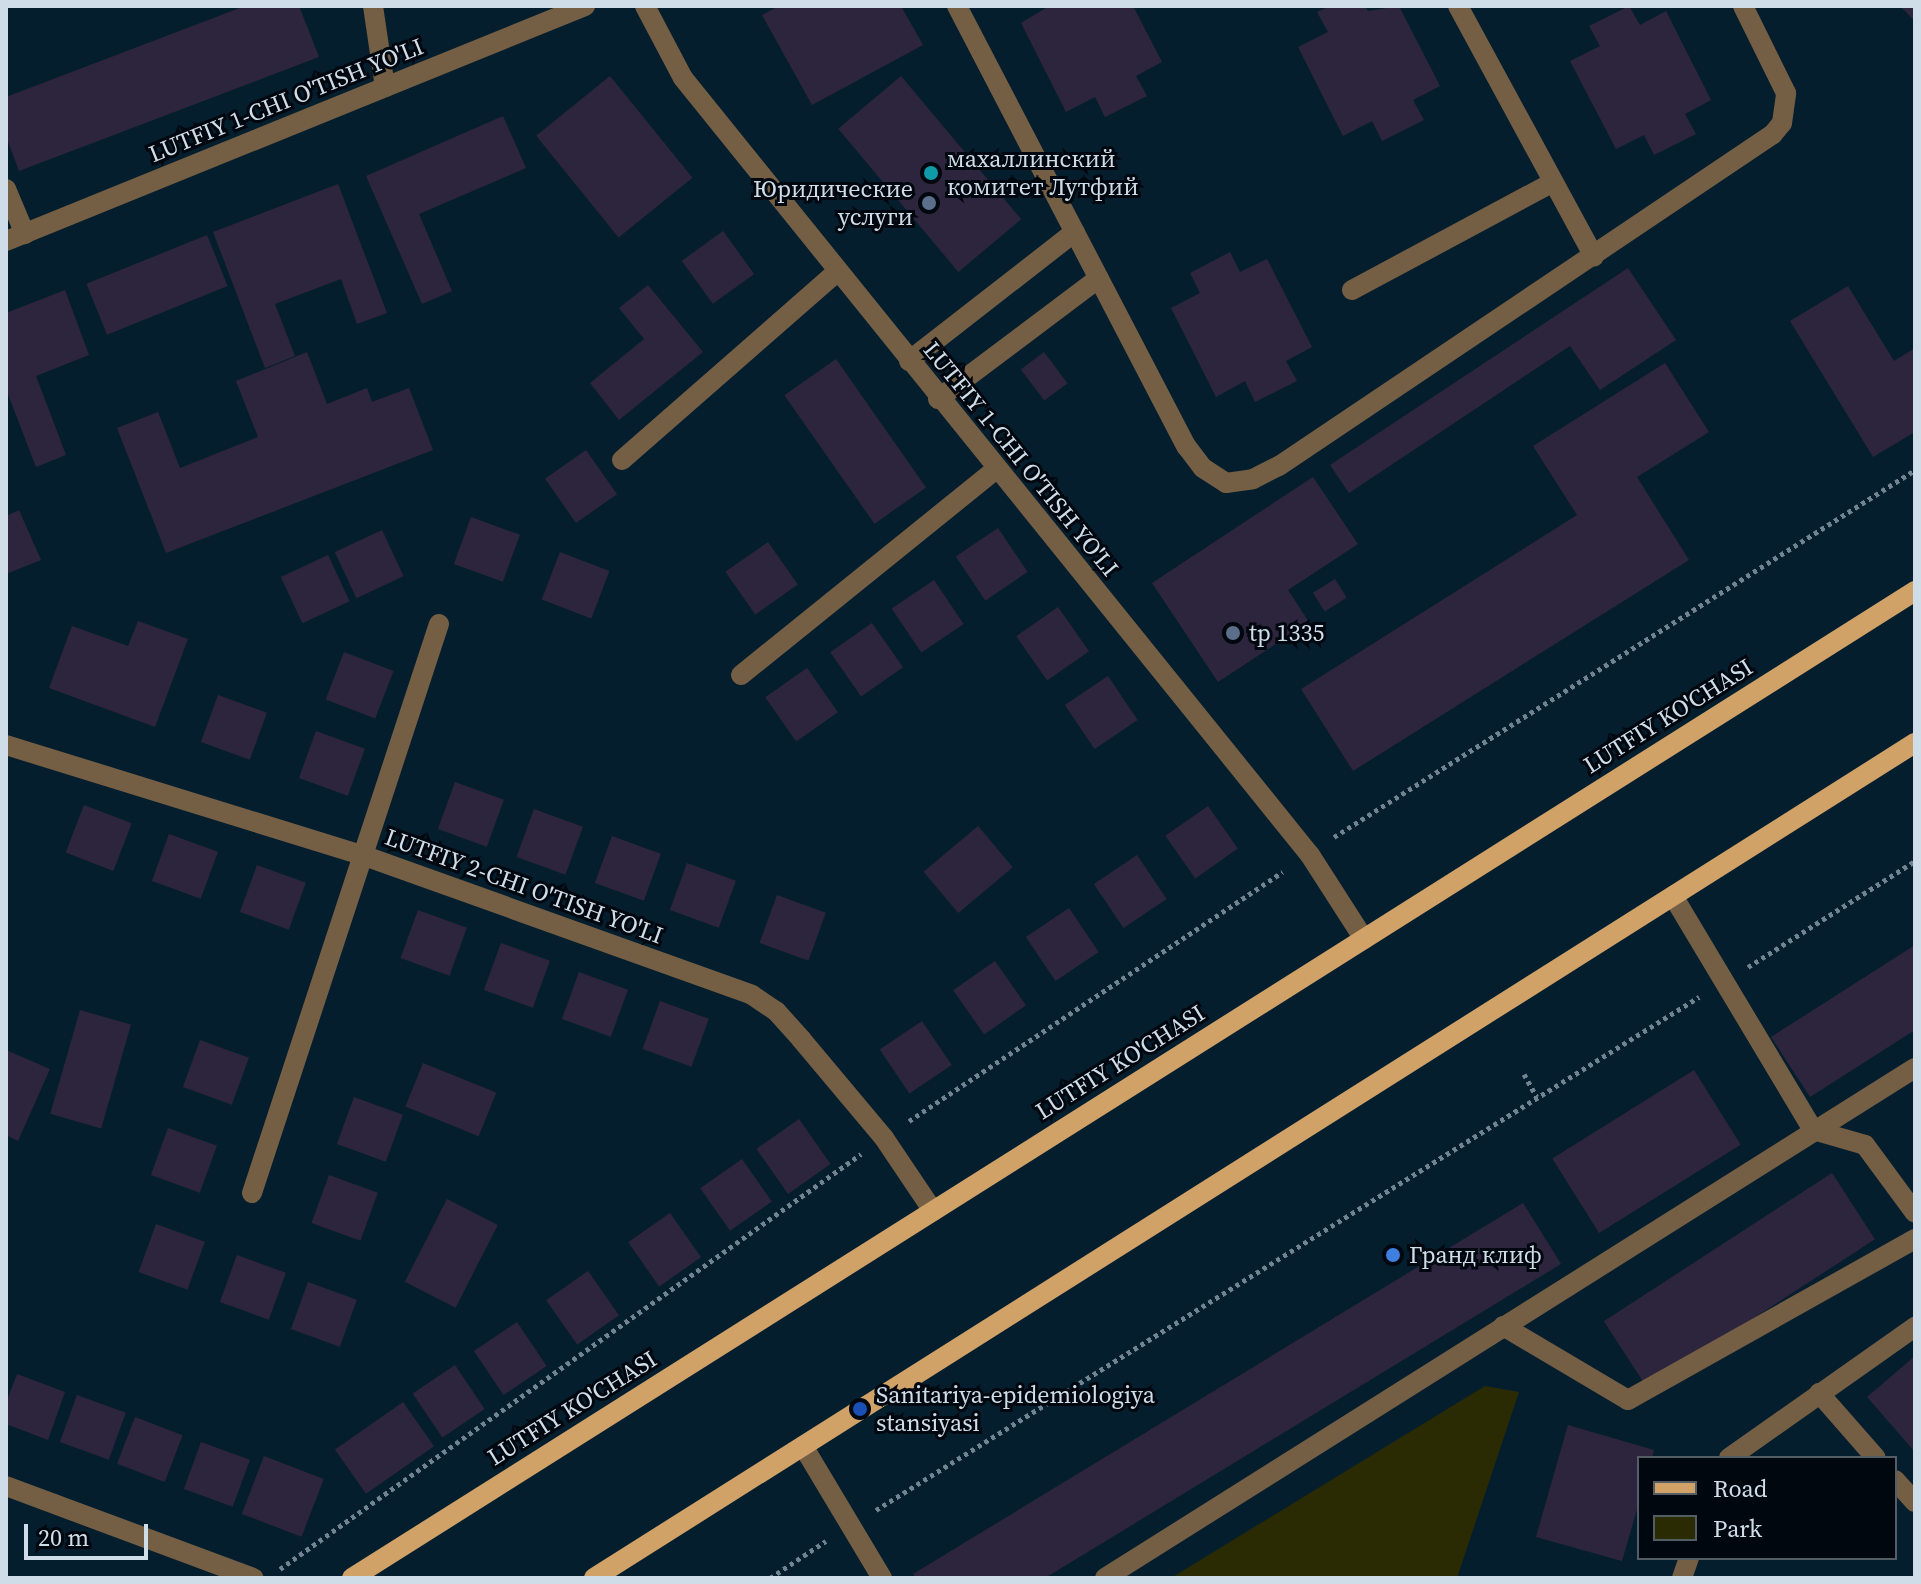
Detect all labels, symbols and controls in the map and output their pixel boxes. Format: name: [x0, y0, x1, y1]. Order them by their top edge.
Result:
street label: LUTFIY 1-CHI O'TISH YO'LI: [144, 31, 428, 169]
place label: махаллинский комитет Лутфий: [947, 145, 1139, 201]
marker: махаллинский комитет Лутфий: [922, 164, 940, 182]
place label: Юридические услуги: [753, 175, 913, 231]
marker: Юридические услуги: [920, 194, 938, 212]
street label: LUTFIY 1-CHI O'TISH YO'LI: [917, 335, 1125, 583]
place label: tp 1335: [1249, 619, 1324, 647]
marker: tp 1335: [1224, 624, 1242, 642]
street label: LUTFIY KO'CHASI: [1578, 652, 1758, 780]
street label: LUTFIY 2-CHI O'TISH YO'LI: [380, 822, 668, 950]
street label: LUTFIY KO'CHASI: [1030, 998, 1210, 1126]
place label: Гранд клиф: [1409, 1241, 1542, 1269]
marker: Гранд клиф: [1384, 1246, 1402, 1264]
street label: LUTFIY KO'CHASI: [482, 1344, 662, 1472]
place label: Sanitariya-epidemiologiya stansiyasi: [876, 1381, 1155, 1437]
marker: Sanitariya-epidemiologiya stansiyasi: [851, 1400, 869, 1418]
legend: [1637, 1456, 1897, 1560]
text: Road: [1713, 1472, 1767, 1505]
scale bar: [28, 1508, 152, 1558]
text: Park: [1713, 1512, 1762, 1545]
text: 20 m: [38, 1521, 89, 1554]

